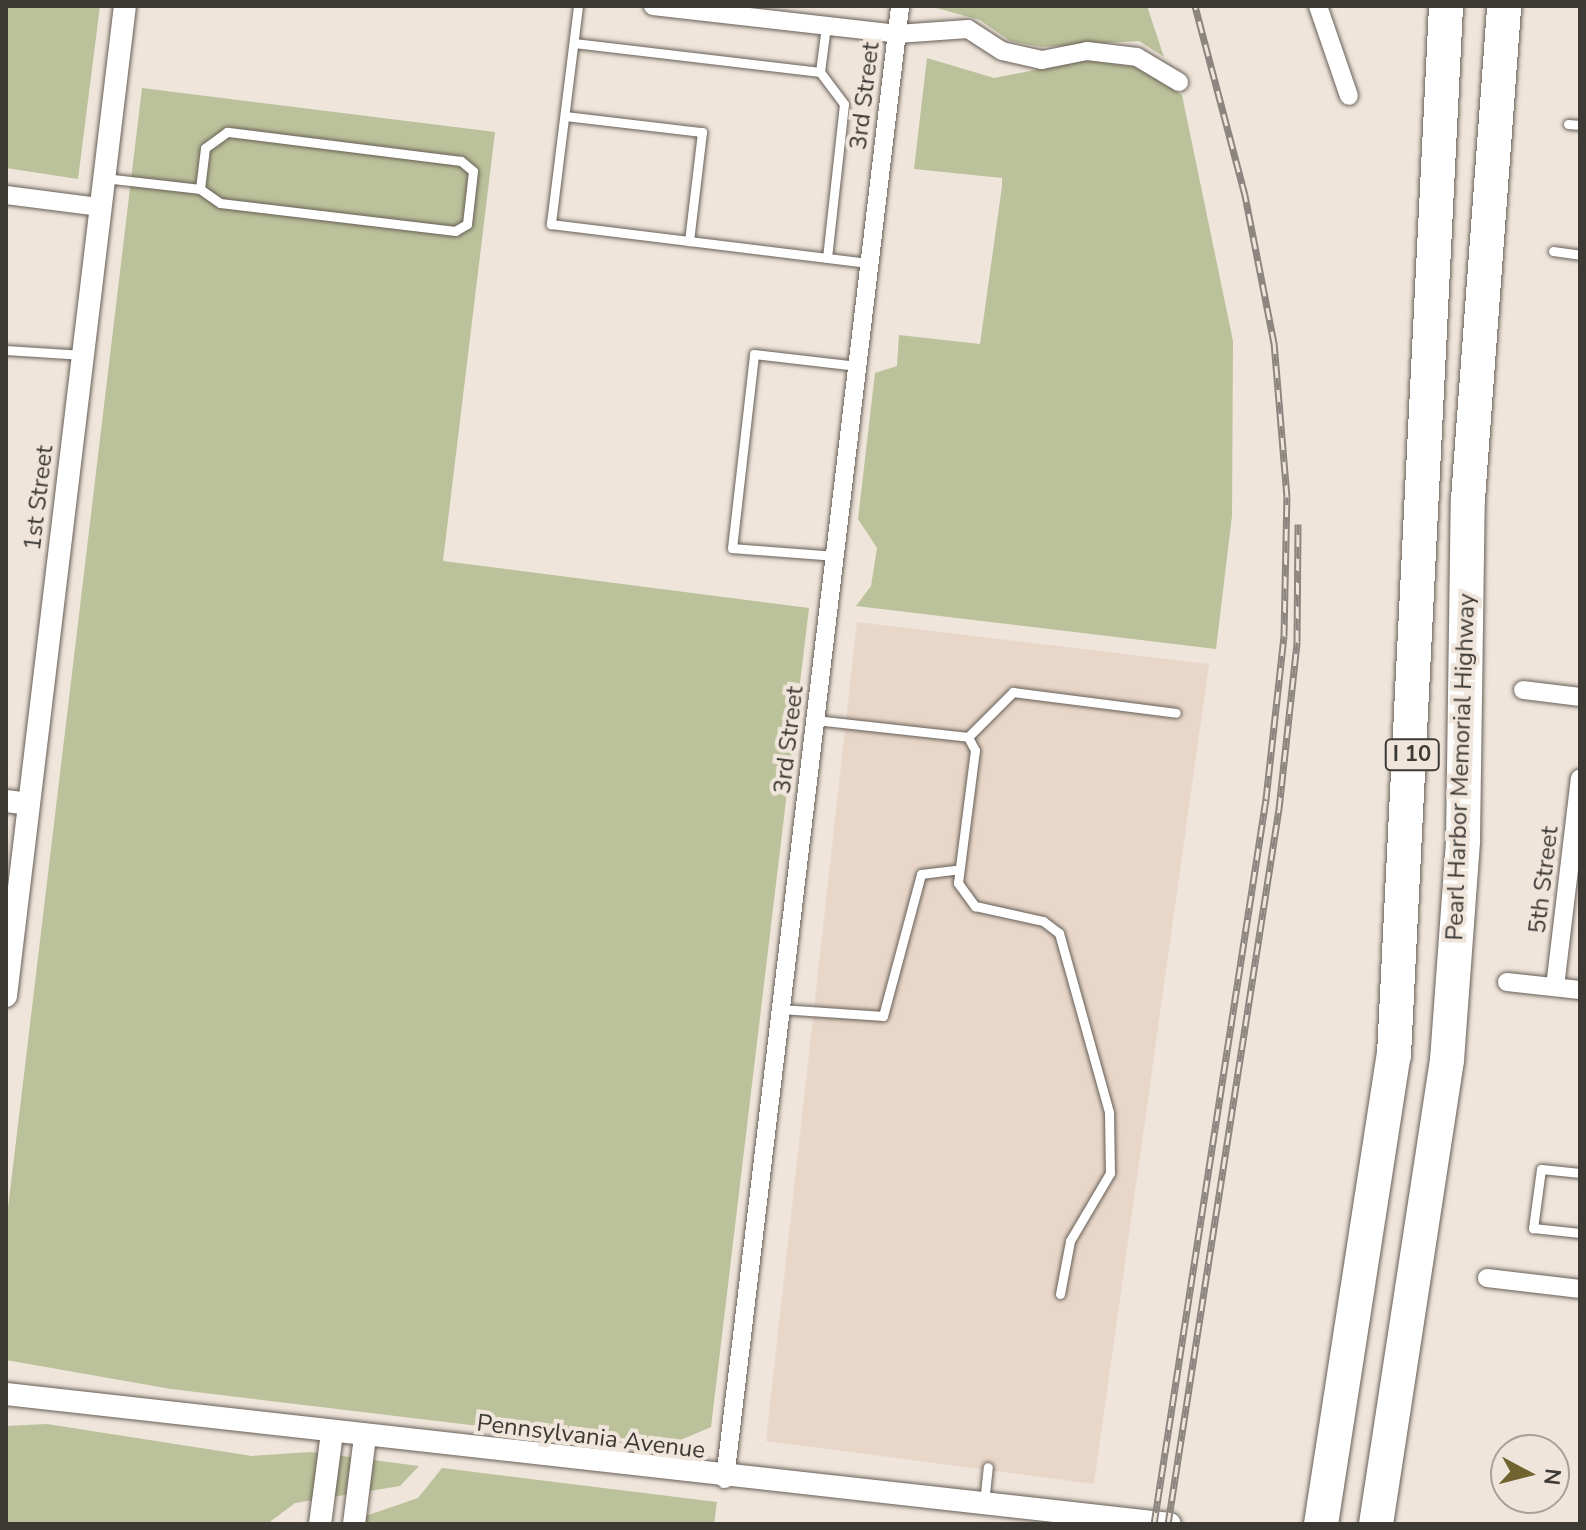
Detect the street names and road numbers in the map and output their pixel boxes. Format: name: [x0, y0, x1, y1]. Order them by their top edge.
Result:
street label: 3rd Street: [844, 40, 886, 152]
street label: 1st Street: [18, 444, 60, 552]
street label: Pearl Harbor Memorial Highway: [1441, 593, 1481, 941]
street label: 3rd Street: [768, 684, 810, 796]
road number: I 10: [1384, 737, 1440, 773]
street label: 5th Street: [1523, 825, 1565, 935]
street label: Pennsylvania Avenue: [475, 1409, 707, 1465]

